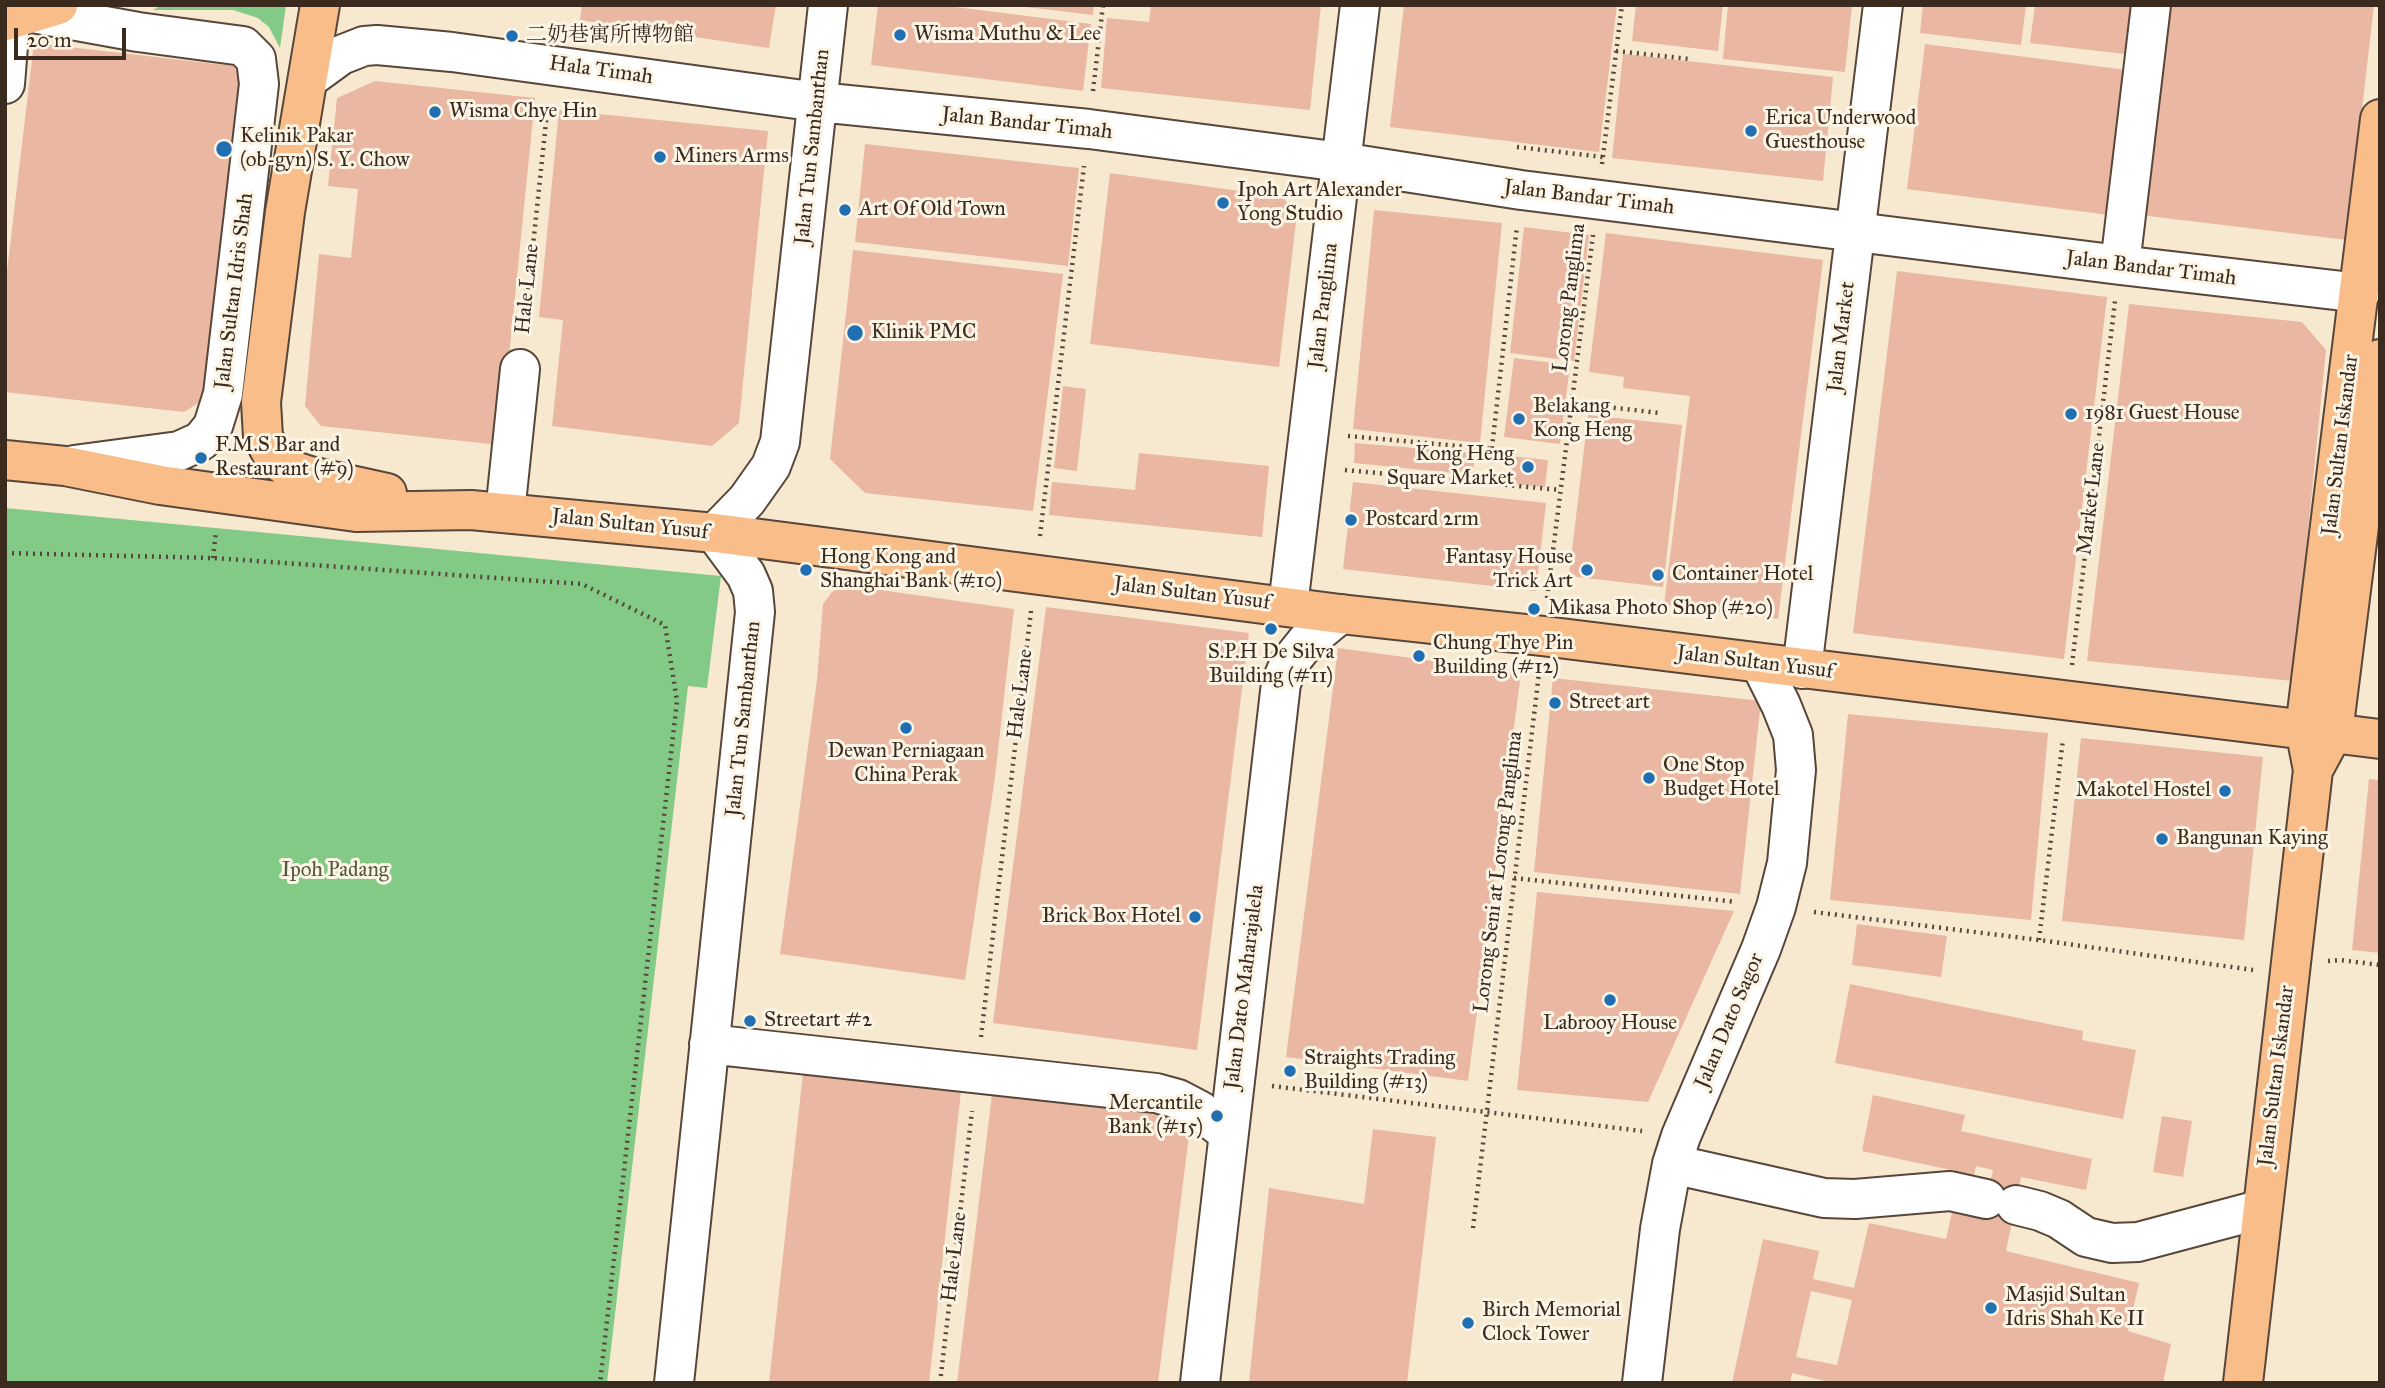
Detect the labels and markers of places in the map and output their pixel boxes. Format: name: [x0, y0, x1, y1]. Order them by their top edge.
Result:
place label: Wisma Muthu & Lee: [914, 22, 1101, 48]
place label: 二奶巷寓所博物館: [526, 23, 694, 49]
marker: Wisma Muthu & Lee: [892, 27, 908, 43]
marker: 二奶巷寓所博物館: [504, 28, 520, 44]
place label: Wisma Chye Hin: [449, 99, 597, 125]
marker: Wisma Chye Hin: [427, 104, 443, 120]
place label: Erica Underwood Guesthouse: [1765, 106, 1916, 156]
marker: Erica Underwood Guesthouse: [1743, 123, 1759, 139]
place label: Kelinik Pakar (ob-gyn) S. Y. Chow: [240, 124, 410, 174]
marker: Kelinik Pakar (ob-gyn) S. Y. Chow: [214, 139, 234, 159]
place label: Miners Arms: [674, 144, 789, 170]
marker: Miners Arms: [652, 149, 668, 165]
place label: Ipoh Art Alexander Yong Studio: [1237, 178, 1402, 228]
marker: Ipoh Art Alexander Yong Studio: [1215, 195, 1231, 211]
place label: Art Of Old Town: [859, 197, 1006, 223]
marker: Art Of Old Town: [837, 202, 853, 218]
place label: Klinik PMC: [871, 320, 976, 346]
marker: Klinik PMC: [845, 323, 865, 343]
place label: Belakang Kong Heng: [1533, 394, 1632, 444]
place label: 1981 Guest House: [2085, 401, 2240, 427]
marker: 1981 Guest House: [2063, 406, 2079, 422]
marker: Belakang Kong Heng: [1511, 411, 1527, 427]
place label: F.M.S Bar and Restaurant (#9): [215, 433, 354, 483]
place label: Kong Heng Square Market: [1387, 442, 1514, 492]
marker: F.M.S Bar and Restaurant (#9): [193, 450, 209, 466]
marker: Kong Heng Square Market: [1520, 459, 1536, 475]
place label: Postcard 2rm: [1365, 507, 1479, 533]
marker: Postcard 2rm: [1343, 512, 1359, 528]
place label: Hong Kong and Shanghai Bank (#10): [820, 545, 1002, 595]
place label: Fantasy House Trick Art: [1445, 545, 1573, 595]
marker: Hong Kong and Shanghai Bank (#10): [798, 562, 814, 578]
marker: Fantasy House Trick Art: [1579, 562, 1595, 578]
place label: Container Hotel: [1672, 562, 1813, 588]
marker: Container Hotel: [1650, 567, 1666, 583]
place label: Mikasa Photo Shop (#20): [1548, 596, 1773, 622]
marker: Mikasa Photo Shop (#20): [1526, 601, 1542, 617]
marker: S.P.H De Silva Building (#11): [1263, 621, 1279, 637]
place label: Chung Thye Pin Building (#12): [1433, 631, 1573, 681]
place label: S.P.H De Silva Building (#11): [1208, 640, 1334, 690]
marker: Chung Thye Pin Building (#12): [1411, 648, 1427, 664]
place label: Street art: [1569, 690, 1650, 716]
marker: Street art: [1547, 695, 1563, 711]
marker: Dewan Perniagaan China Perak: [898, 720, 914, 736]
place label: Dewan Perniagaan China Perak: [828, 739, 984, 789]
place label: One Stop Budget Hotel: [1663, 753, 1780, 803]
marker: One Stop Budget Hotel: [1641, 770, 1657, 786]
place label: Makotel Hostel: [2076, 778, 2211, 804]
marker: Makotel Hostel: [2217, 783, 2233, 799]
place label: Bangunan Kaying: [2176, 826, 2328, 852]
marker: Bangunan Kaying: [2154, 831, 2170, 847]
place label: Brick Box Hotel: [1042, 904, 1181, 930]
marker: Brick Box Hotel: [1187, 909, 1203, 925]
marker: Labrooy House: [1602, 992, 1618, 1008]
place label: Streetart #2: [764, 1008, 872, 1034]
place label: Labrooy House: [1543, 1011, 1677, 1037]
marker: Streetart #2: [742, 1013, 758, 1029]
place label: Straights Trading Building (#13): [1304, 1046, 1455, 1096]
marker: Straights Trading Building (#13): [1282, 1063, 1298, 1079]
place label: Mercantile Bank (#15): [1108, 1091, 1203, 1141]
marker: Mercantile Bank (#15): [1209, 1108, 1225, 1124]
place label: Masjid Sultan Idris Shah Ke II: [2005, 1283, 2145, 1333]
place label: Birch Memorial Clock Tower: [1482, 1298, 1621, 1348]
marker: Masjid Sultan Idris Shah Ke II: [1983, 1300, 1999, 1316]
marker: Birch Memorial Clock Tower: [1460, 1315, 1476, 1331]

